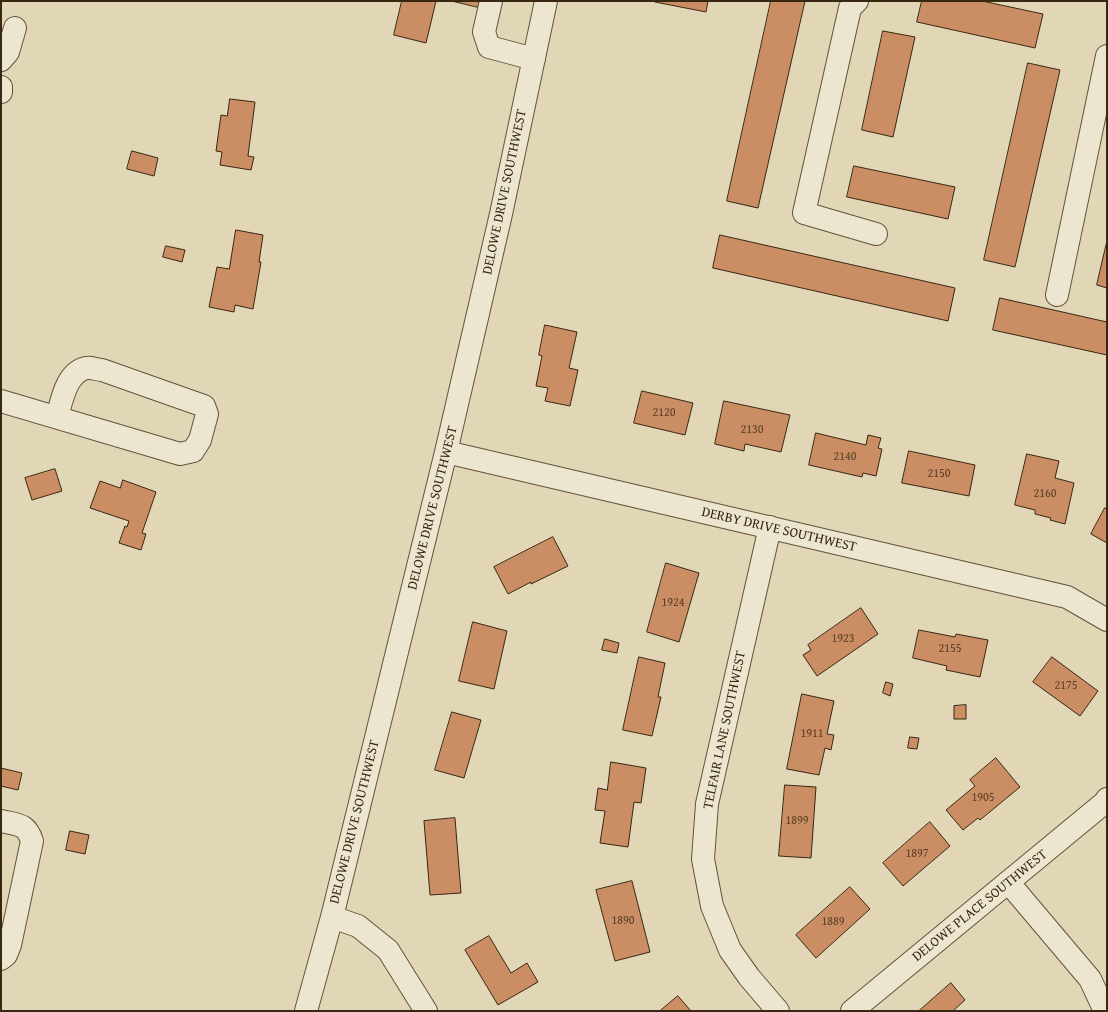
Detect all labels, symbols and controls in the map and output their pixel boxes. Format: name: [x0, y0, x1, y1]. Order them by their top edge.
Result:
street label: DELOWE DRIVE SOUTHWEST: [479, 108, 531, 276]
house number: 2120: [652, 406, 676, 420]
house number: 2130: [740, 423, 764, 437]
street label: DELOWE DRIVE SOUTHWEST: [404, 424, 462, 592]
house number: 2140: [833, 450, 857, 464]
house number: 2150: [927, 467, 951, 481]
house number: 2160: [1033, 487, 1057, 501]
street label: DERBY DRIVE SOUTHWEST: [700, 504, 858, 556]
house number: 1924: [661, 596, 685, 610]
house number: 1923: [831, 632, 855, 646]
house number: 2155: [938, 642, 962, 656]
street label: TELFAIR LANE SOUTHWEST: [700, 649, 750, 811]
house number: 2175: [1054, 679, 1078, 693]
house number: 1911: [800, 727, 824, 741]
street label: DELOWE DRIVE SOUTHWEST: [326, 738, 384, 906]
house number: 1905: [971, 791, 995, 805]
house number: 1899: [785, 814, 809, 828]
street label: DELOWE PLACE SOUTHWEST: [909, 846, 1051, 966]
house number: 1897: [905, 847, 929, 861]
house number: 1890: [611, 914, 635, 928]
house number: 1889: [821, 915, 845, 929]

